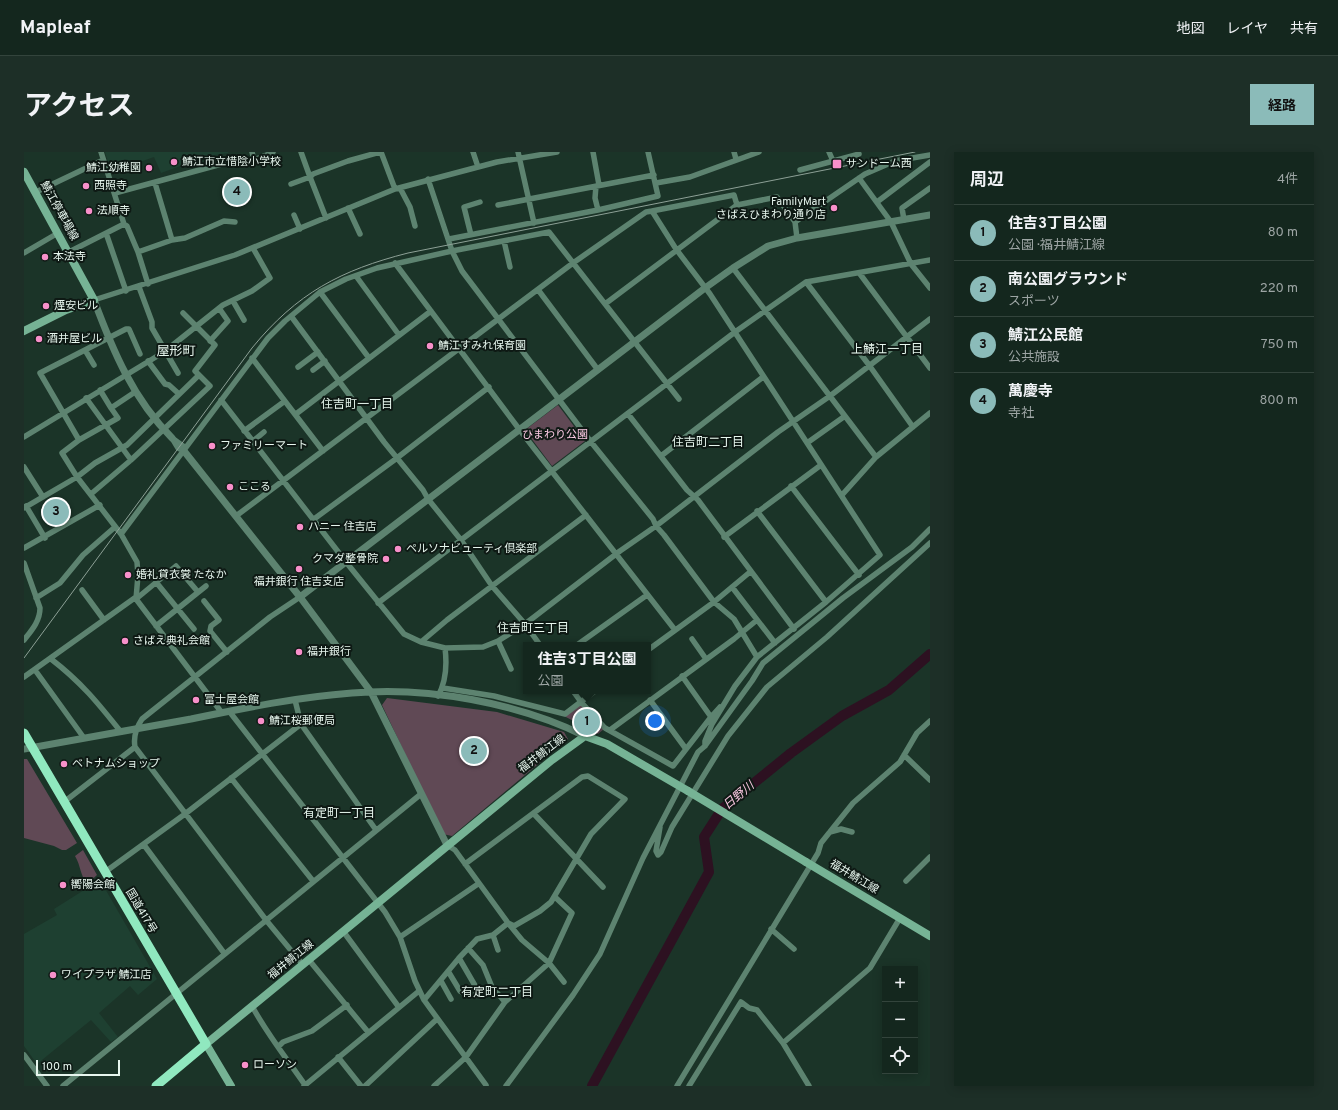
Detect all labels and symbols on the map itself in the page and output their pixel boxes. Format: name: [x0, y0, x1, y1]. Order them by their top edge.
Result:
place label: 鯖江市立惜陰小学校: [182, 155, 281, 169]
marker: 鯖江市立惜陰小学校: [169, 157, 179, 167]
place label: サンドーム西: [846, 157, 912, 171]
marker: サンドーム西: [831, 158, 843, 170]
place label: 鯖江幼稚園: [86, 161, 141, 175]
marker: 鯖江幼稚園: [144, 163, 154, 173]
pin: 4: [224, 177, 250, 207]
street label: 鯖江停車場線: [37, 179, 81, 243]
place label: 西照寺: [94, 179, 127, 193]
marker: 西照寺: [81, 181, 91, 191]
place label: FamilyMart さばえひまわり通り店: [716, 195, 826, 222]
marker: FamilyMart さばえひまわり通り店: [829, 203, 839, 213]
place label: 法順寺: [97, 204, 130, 218]
marker: 法順寺: [84, 206, 94, 216]
place label: 本法寺: [53, 250, 86, 264]
marker: 本法寺: [40, 252, 50, 262]
place label: 煙安ビル: [54, 299, 98, 313]
marker: 煙安ビル: [41, 301, 51, 311]
place label: 酒井屋ビル: [47, 332, 102, 346]
marker: 酒井屋ビル: [34, 334, 44, 344]
place label: 鯖江すみれ保育園: [438, 339, 526, 353]
marker: 鯖江すみれ保育園: [425, 341, 435, 351]
district label: 上鯖江一丁目: [851, 342, 923, 358]
district label: 屋形町: [156, 344, 196, 360]
district label: 住吉町一丁目: [321, 397, 393, 413]
park label: ひまわり公園: [522, 428, 588, 442]
district label: 住吉町二丁目: [672, 435, 744, 451]
place label: ファミリーマート: [220, 439, 308, 453]
marker: ファミリーマート: [207, 441, 217, 451]
place label: ここる: [238, 480, 271, 494]
marker: ここる: [225, 482, 235, 492]
pin: 3: [43, 497, 69, 527]
place label: ハニー 住吉店: [308, 520, 377, 534]
marker: ハニー 住吉店: [295, 522, 305, 532]
place label: ペルソナビューティ倶楽部: [406, 542, 537, 556]
marker: ペルソナビューティ倶楽部: [393, 544, 403, 554]
place label: クマダ整骨院: [312, 552, 378, 566]
marker: クマダ整骨院: [381, 554, 391, 564]
marker: 福井銀行 住吉支店: [294, 564, 304, 574]
place label: 婚礼貸衣裳 たなか: [136, 568, 227, 582]
marker: 婚礼貸衣裳 たなか: [123, 570, 133, 580]
place label: 福井銀行 住吉支店: [254, 575, 344, 589]
district label: 住吉町三丁目: [497, 621, 569, 637]
place label: さばえ典礼会館: [133, 634, 210, 648]
marker: さばえ典礼会館: [120, 636, 130, 646]
place label: 福井銀行: [307, 645, 351, 659]
marker: 福井銀行: [294, 647, 304, 657]
place label: 富士屋会館: [204, 693, 259, 707]
marker: 富士屋会館: [191, 695, 201, 705]
pin: 1: [574, 707, 600, 737]
your location: [645, 711, 665, 731]
place label: 鯖江桜郵便局: [269, 714, 335, 728]
marker: 鯖江桜郵便局: [256, 716, 266, 726]
street label: 福井鯖江線: [516, 732, 568, 776]
pin: 2: [461, 736, 487, 766]
place label: ベトナムショップ: [72, 757, 160, 771]
marker: ベトナムショップ: [59, 759, 69, 769]
water label: 日野川: [720, 777, 759, 814]
district label: 有定町一丁目: [303, 806, 375, 822]
street label: 福井鯖江線: [827, 857, 881, 897]
place label: 嚮陽会館: [71, 878, 115, 892]
marker: 嚮陽会館: [58, 880, 68, 890]
street label: 国道417号: [122, 886, 160, 936]
street label: 福井鯖江線: [265, 937, 317, 983]
place label: ワイプラザ 鯖江店: [61, 968, 152, 982]
marker: ワイプラザ 鯖江店: [48, 970, 58, 980]
district label: 有定町二丁目: [461, 985, 533, 1001]
scale bar: [36, 1058, 120, 1077]
place label: ローソン: [253, 1058, 297, 1072]
marker: ローソン: [240, 1060, 250, 1070]

